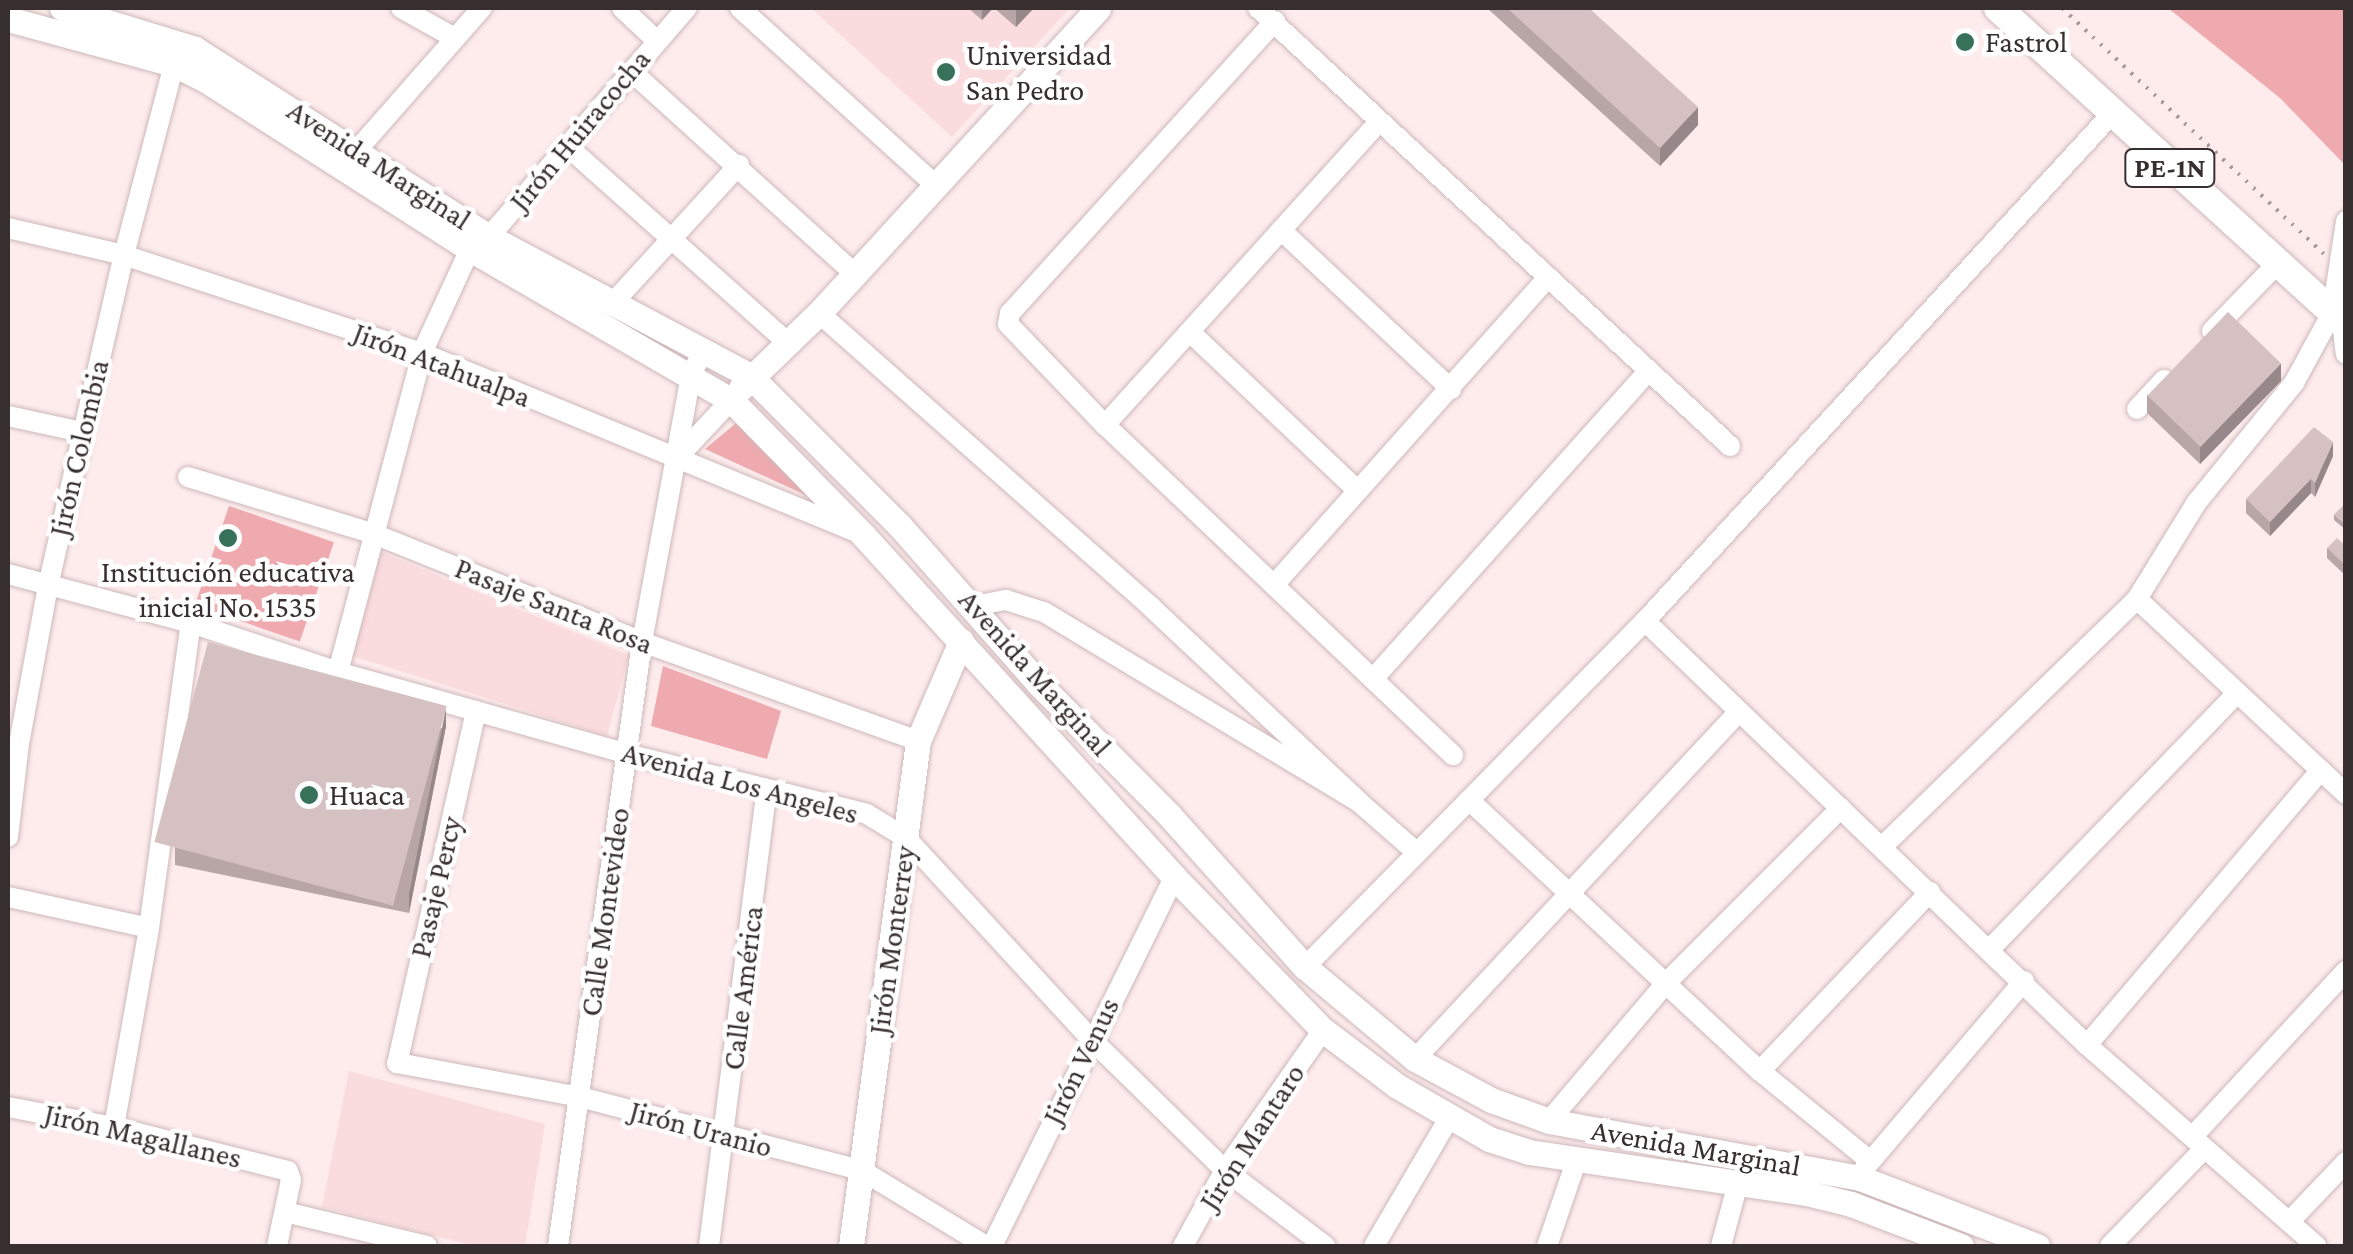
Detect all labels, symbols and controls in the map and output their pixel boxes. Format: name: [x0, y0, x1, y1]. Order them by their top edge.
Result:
place label: Fastrol: [1985, 24, 2068, 60]
marker: Fastrol: [1954, 31, 1976, 53]
place label: Universidad San Pedro: [966, 37, 1112, 108]
street label: Jirón Huiracocha: [502, 42, 658, 218]
marker: Universidad San Pedro: [935, 61, 957, 83]
street label: Avenida Marginal: [280, 92, 478, 238]
road number: PE-1N: [2122, 145, 2218, 191]
street label: Jirón Atahualpa: [348, 315, 536, 415]
street label: Jirón Colombia: [41, 356, 117, 540]
marker: Institución educativa inicial No. 1535: [217, 527, 239, 549]
street label: Pasaje Santa Rosa: [450, 550, 658, 662]
place label: Institución educativa inicial No. 1535: [101, 554, 355, 624]
street label: Avenida Marginal: [951, 582, 1119, 764]
street label: Avenida Los Angeles: [618, 734, 862, 832]
place label: Huaca: [329, 777, 405, 813]
marker: Huaca: [298, 784, 320, 806]
street label: Calle Montevideo: [573, 805, 637, 1019]
street label: Pasaje Percy: [402, 813, 470, 961]
street label: Jirón Monterrey: [861, 843, 923, 1037]
street label: Calle América: [715, 904, 771, 1072]
street label: Jirón Venus: [1035, 992, 1127, 1130]
street label: Jirón Mantaro: [1191, 1057, 1313, 1217]
street label: Jirón Uranio: [626, 1093, 776, 1165]
street label: Jirón Magallanes: [41, 1096, 245, 1176]
street label: Avenida Marginal: [1589, 1112, 1803, 1184]

